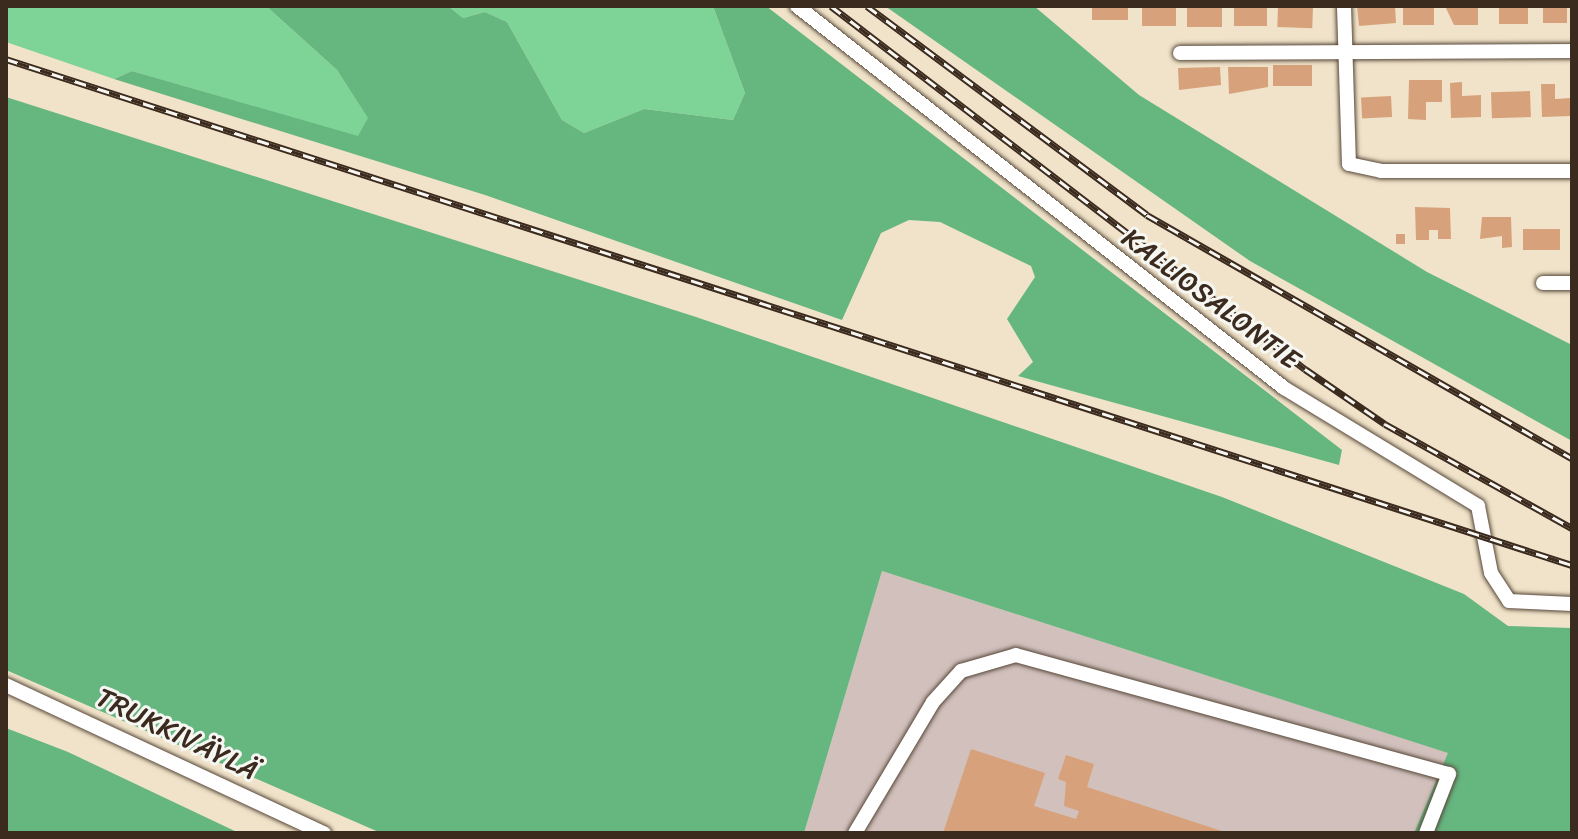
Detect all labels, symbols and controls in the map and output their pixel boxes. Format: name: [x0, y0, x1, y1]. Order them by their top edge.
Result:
street label: KALLIOSALONTIE: [1115, 221, 1307, 377]
street label: TRUKKIVÄYLÄ: [91, 680, 263, 788]

